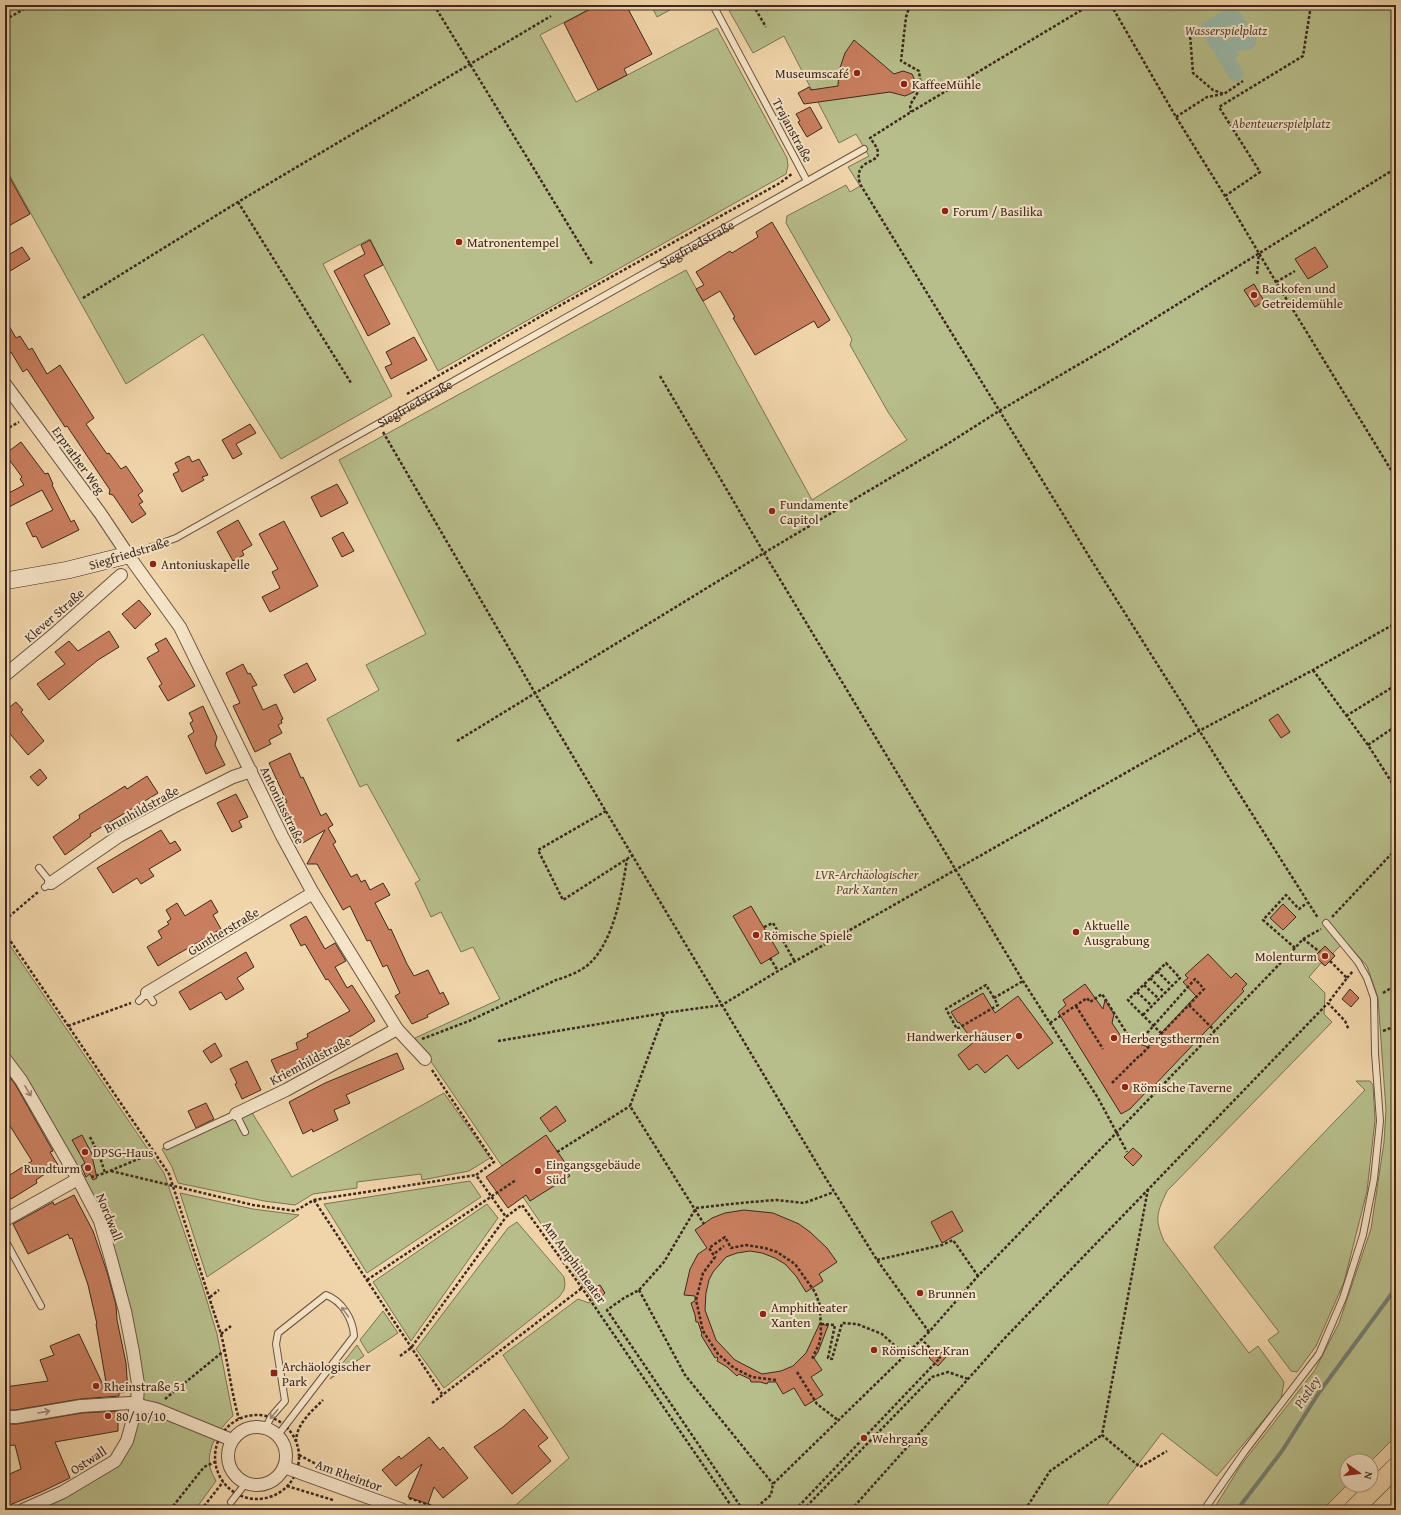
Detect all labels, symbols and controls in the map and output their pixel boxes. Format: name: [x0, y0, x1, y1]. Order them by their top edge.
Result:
park label: Wasserspielplatz: [1185, 21, 1267, 40]
place label: Museumscafé: [775, 64, 849, 83]
marker: Museumscafé: [852, 68, 862, 78]
place label: KaffeeMühle: [912, 75, 981, 94]
marker: KaffeeMühle: [899, 79, 909, 89]
street label: Trajanstraße: [768, 95, 817, 166]
park label: Abenteuerspielplatz: [1231, 114, 1330, 133]
place label: Forum / Basilika: [953, 202, 1044, 221]
marker: Forum / Basilika: [940, 206, 950, 216]
street label: Siegfriedstraße: [656, 215, 738, 273]
place label: Matronentempel: [467, 233, 559, 252]
marker: Matronentempel: [454, 237, 464, 247]
place label: Backofen und Getreidemühle: [1262, 279, 1343, 313]
marker: Backofen und Getreidemühle: [1249, 290, 1259, 300]
street label: Siegfriedstraße: [374, 375, 456, 432]
street label: Erprather Weg: [47, 422, 110, 499]
place label: Fundamente Capitol: [780, 495, 848, 529]
marker: Fundamente Capitol: [767, 506, 777, 516]
street label: Siegfriedstraße: [86, 532, 172, 575]
place label: Antoniuskapelle: [161, 555, 250, 574]
marker: Antoniuskapelle: [148, 559, 158, 569]
street label: Klever Straße: [20, 584, 88, 647]
street label: Antoniusstraße: [256, 763, 310, 847]
street label: Brunhildstraße: [100, 781, 182, 838]
park label: LVR-Archäologischer Park Xanten: [814, 865, 920, 899]
street label: Guntherstraße: [184, 903, 263, 960]
place label: Aktuelle Ausgrabung: [1084, 916, 1150, 950]
place label: Römische Spiele: [764, 926, 852, 945]
marker: Aktuelle Ausgrabung: [1071, 927, 1081, 937]
marker: Römische Spiele: [751, 930, 761, 940]
place label: Molenturm: [1255, 947, 1317, 966]
marker: Molenturm: [1320, 951, 1330, 961]
place label: Handwerkerhäuser: [907, 1027, 1012, 1046]
place label: Herbergsthermen: [1122, 1029, 1220, 1048]
street label: Kriemhildstraße: [266, 1031, 354, 1090]
marker: Handwerkerhäuser: [1014, 1031, 1024, 1041]
marker: Herbergsthermen: [1109, 1033, 1119, 1043]
place label: Römische Taverne: [1133, 1078, 1232, 1097]
marker: Römische Taverne: [1120, 1082, 1130, 1092]
one-way arrow: [24, 1085, 32, 1097]
place label: DPSG-Haus: [93, 1143, 153, 1162]
marker: DPSG-Haus: [80, 1147, 90, 1157]
place label: Eingangsgebäude Süd: [546, 1155, 641, 1189]
place label: Rundturm: [24, 1159, 80, 1178]
marker: Rundturm: [83, 1163, 93, 1173]
marker: Eingangsgebäude Süd: [533, 1166, 543, 1176]
street label: Nordwall: [91, 1191, 128, 1244]
street label: Am Amphitheater: [538, 1217, 611, 1308]
place label: Brunnen: [928, 1284, 976, 1303]
marker: Brunnen: [915, 1288, 925, 1298]
place label: Amphitheater Xanten: [771, 1298, 848, 1332]
one-way arrow: [341, 1306, 349, 1317]
marker: Amphitheater Xanten: [758, 1309, 768, 1319]
place label: Römischer Kran: [882, 1341, 970, 1360]
marker: Römischer Kran: [869, 1345, 879, 1355]
place label: Archäologischer Park: [282, 1357, 371, 1391]
marker: Archäologischer Park: [269, 1368, 279, 1378]
water label: Pistley: [1288, 1371, 1325, 1413]
place label: Rheinstraße 51: [104, 1377, 186, 1396]
marker: Rheinstraße 51: [91, 1381, 101, 1391]
place label: 80/10/10: [116, 1407, 166, 1426]
one-way arrow: [37, 1408, 50, 1416]
one-way arrow: [270, 1409, 278, 1420]
marker: 80/10/10: [103, 1411, 113, 1421]
place label: Wehrgang: [872, 1429, 928, 1448]
marker: Wehrgang: [859, 1433, 869, 1443]
street label: Ostwall: [66, 1441, 111, 1479]
north arrow: [1339, 1453, 1379, 1493]
street label: Am Rheintor: [313, 1455, 385, 1497]
text: N: [1360, 1470, 1377, 1482]

